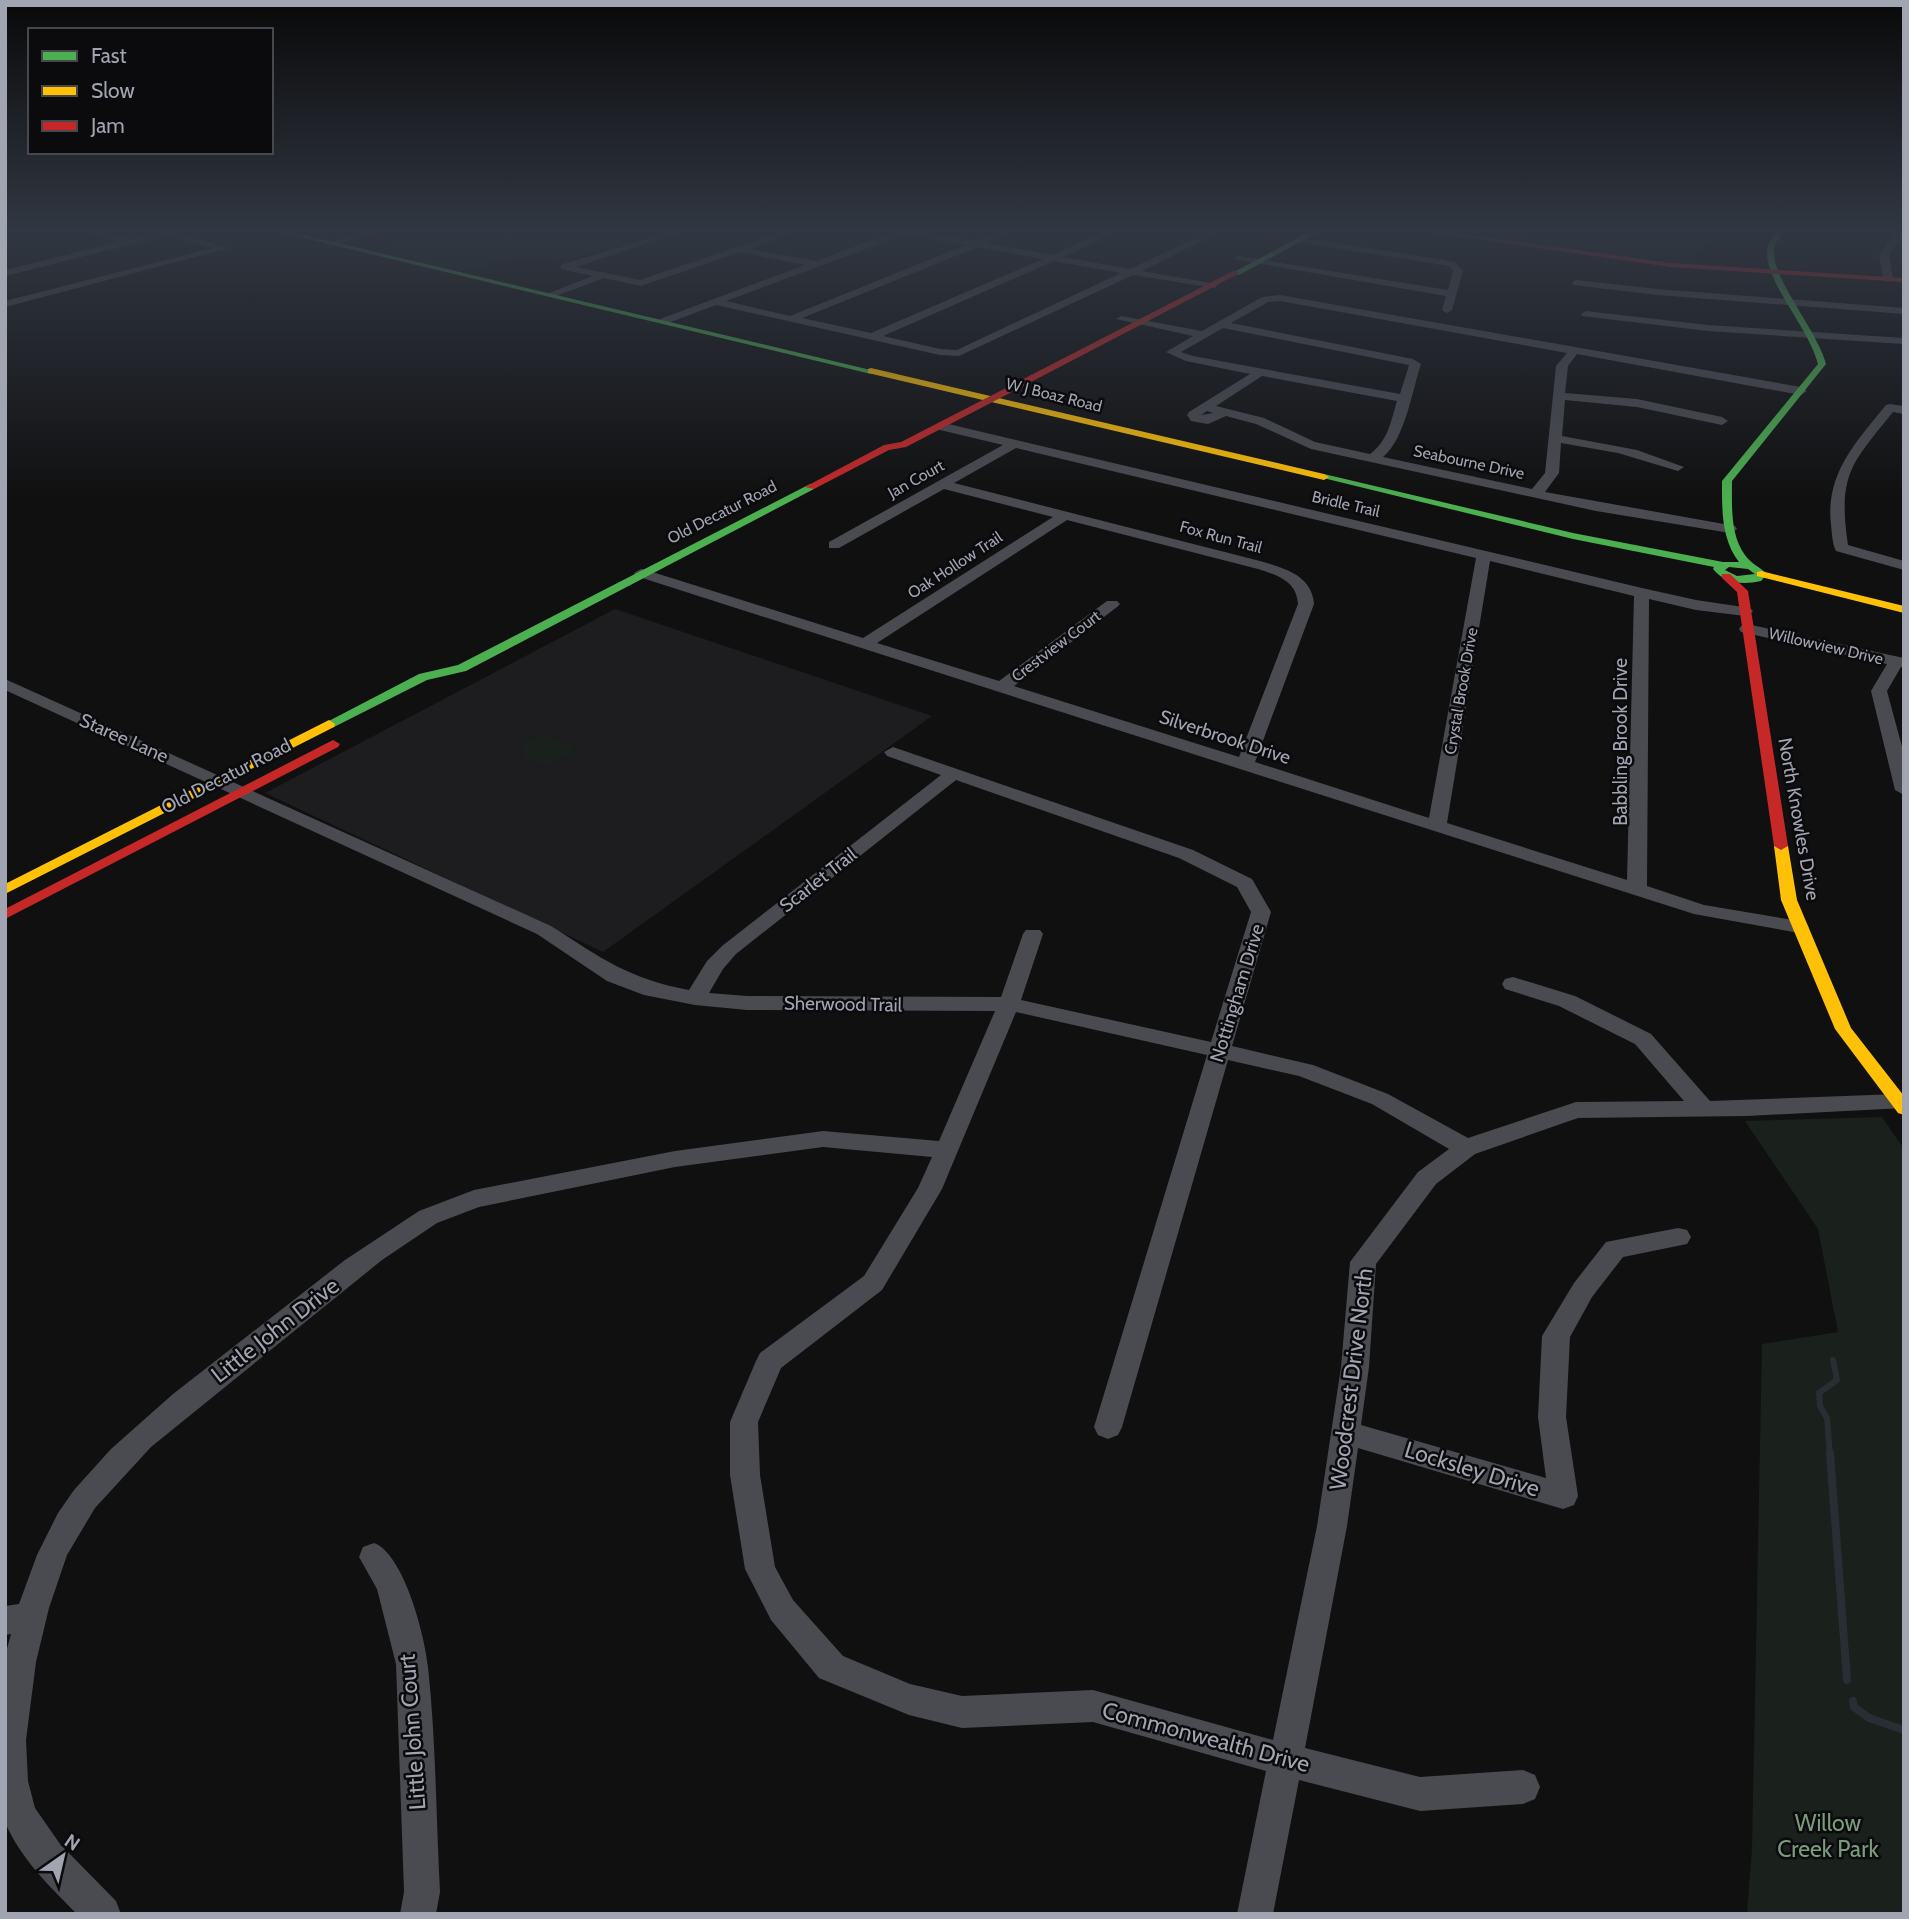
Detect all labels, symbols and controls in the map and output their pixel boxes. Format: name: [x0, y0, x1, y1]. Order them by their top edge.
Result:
legend: [28, 28, 273, 154]
text: Fast: [91, 43, 127, 68]
text: Slow: [91, 78, 135, 103]
text: Jam: [90, 113, 125, 138]
street label: W J Boaz Road: [1004, 374, 1104, 416]
street label: Seabourne Drive: [1412, 441, 1526, 483]
street label: Jan Court: [884, 456, 948, 503]
street label: Old Decatur Road: [664, 476, 780, 548]
street label: Bridle Trail: [1310, 487, 1382, 521]
street label: Fox Run Trail: [1178, 517, 1265, 557]
street label: Oak Hollow Trail: [904, 527, 1006, 603]
street label: Crestview Court: [1008, 606, 1105, 686]
street label: Willowview Drive: [1767, 624, 1885, 668]
street label: Crystal Brook Drive: [1440, 626, 1482, 756]
street label: Babbling Brook Drive: [1609, 658, 1632, 826]
street label: Silverbrook Drive: [1156, 705, 1294, 769]
street label: Staree Lane: [76, 708, 172, 768]
street label: Old Decatur Road: [157, 733, 295, 819]
street label: North Knowles Drive: [1773, 736, 1825, 902]
street label: Scarlet Trail: [775, 842, 862, 917]
street label: Nottingham Drive: [1205, 921, 1269, 1065]
street label: Sherwood Trail: [784, 991, 903, 1017]
street label: Woodcrest Drive North: [1323, 1266, 1379, 1492]
street label: Little John Drive: [206, 1271, 345, 1389]
street label: Locksley Drive: [1401, 1435, 1543, 1503]
street label: Little John Court: [393, 1653, 431, 1811]
street label: Commonwealth Drive: [1099, 1696, 1313, 1778]
park label: Willow Creek Park: [1777, 1809, 1879, 1863]
north arrow: [28, 1821, 98, 1891]
text: N: [60, 1829, 84, 1856]

